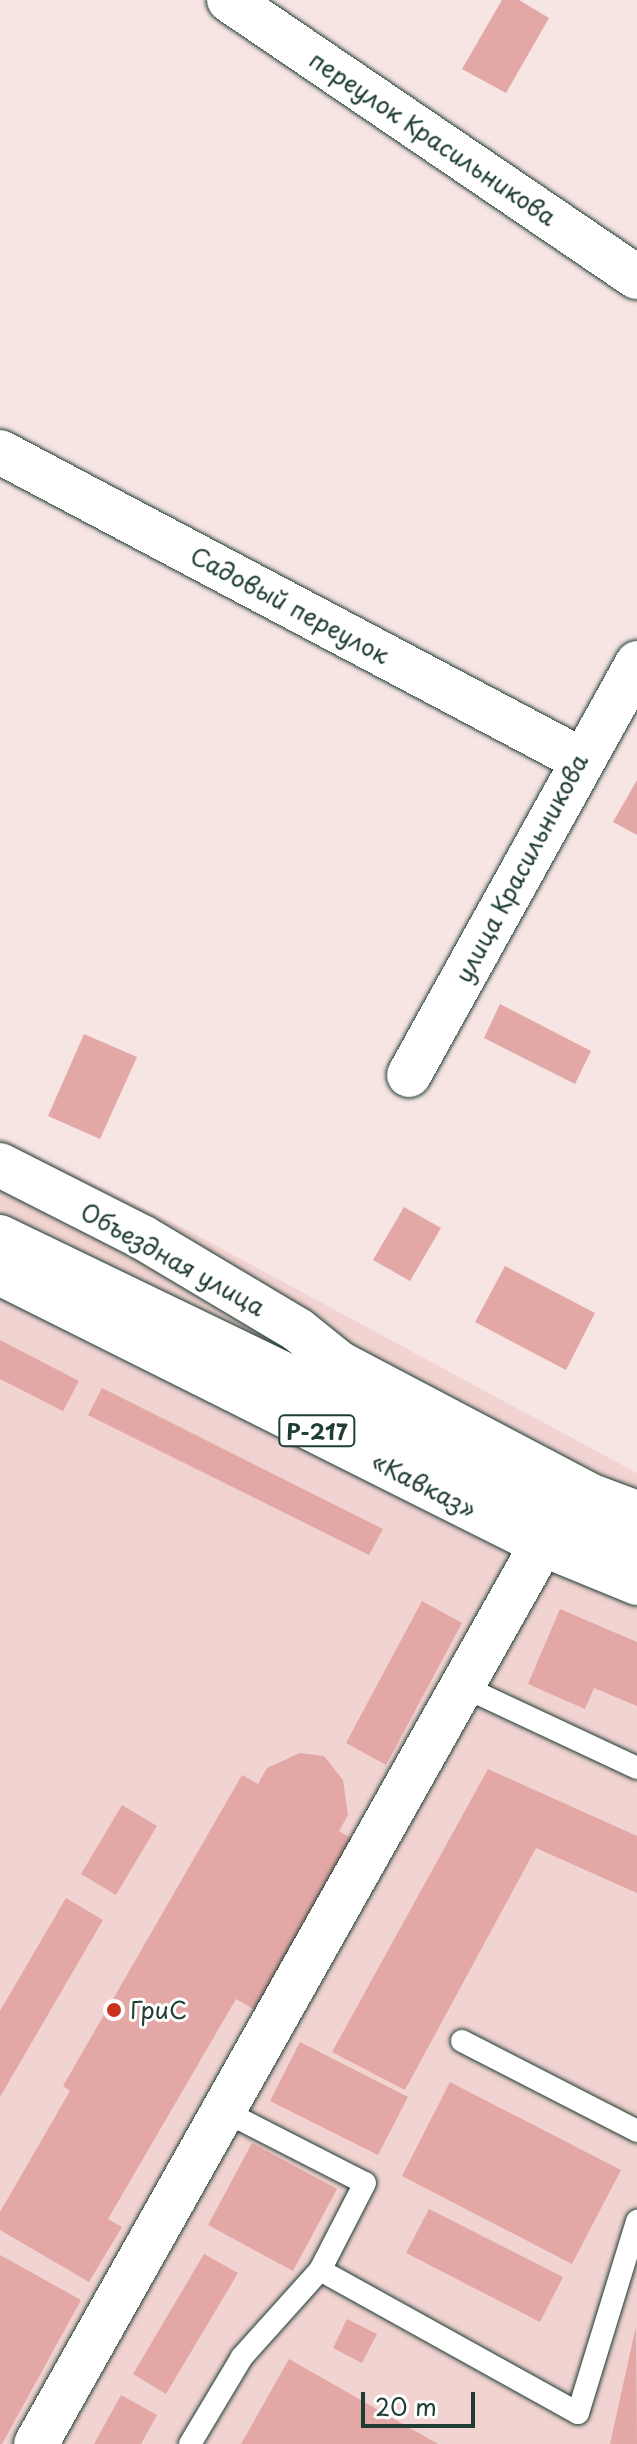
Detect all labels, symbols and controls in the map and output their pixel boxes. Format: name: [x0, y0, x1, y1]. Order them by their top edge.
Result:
street label: переулок Красильникова: [304, 44, 562, 232]
street label: Садовый переулок: [186, 541, 394, 669]
street label: улица Красильникова: [448, 748, 594, 988]
street label: Объездная улица: [75, 1196, 271, 1322]
road number: Р-217: [277, 1413, 357, 1449]
street label: «Кавказ»: [367, 1446, 481, 1524]
place label: ГриС: [130, 1996, 187, 2024]
marker: ГриС: [105, 2001, 123, 2019]
scale bar: [365, 2376, 479, 2426]
text: 20 m: [375, 2388, 437, 2424]

